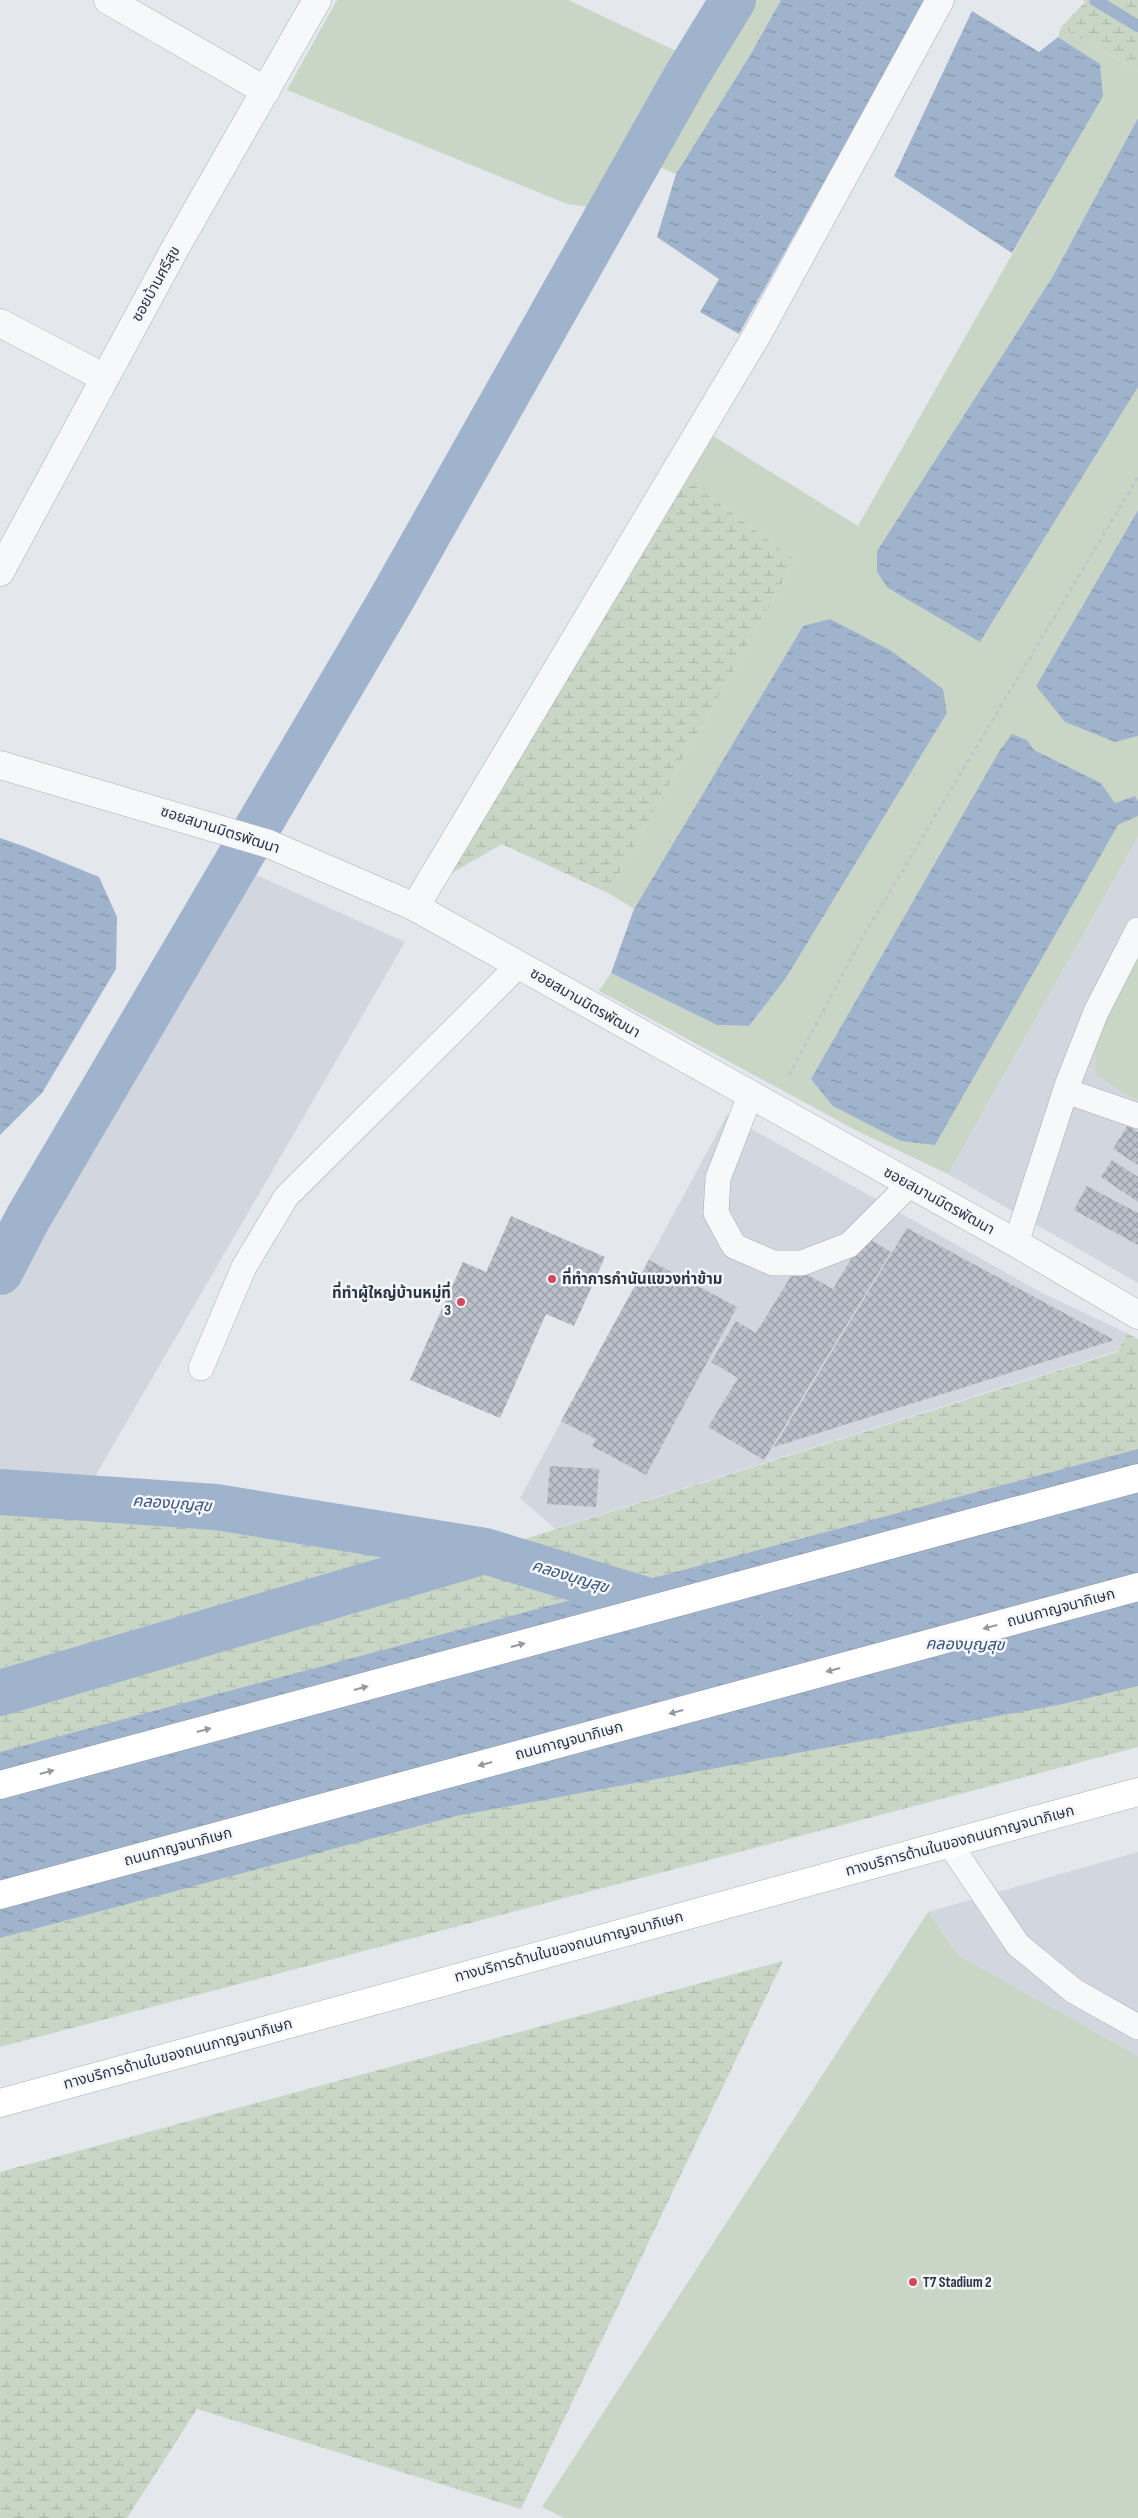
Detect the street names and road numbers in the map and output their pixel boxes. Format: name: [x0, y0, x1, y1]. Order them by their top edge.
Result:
street label: ซอยบ้านศรีสุข: [127, 243, 185, 325]
street label: ซอยสมานมิตรพัฒนา: [158, 802, 282, 858]
street label: ซอยสมานมิตรพัฒนา: [526, 964, 644, 1042]
street label: ซอยสมานมิตรพัฒนา: [880, 1163, 998, 1239]
street label: ถนนกาญจนาภิเษก: [1005, 1584, 1117, 1632]
street label: ถนนกาญจนาภิเษก: [513, 1717, 625, 1765]
street label: ทางบริการด้านในของถนนกาญจนาภิเษก: [843, 1801, 1077, 1881]
street label: ถนนกาญจนาภิเษก: [122, 1823, 234, 1871]
street label: ทางบริการด้านในของถนนกาญจนาภิเษก: [452, 1907, 686, 1987]
street label: ทางบริการด้านในของถนนกาญจนาภิเษก: [61, 2014, 295, 2094]

